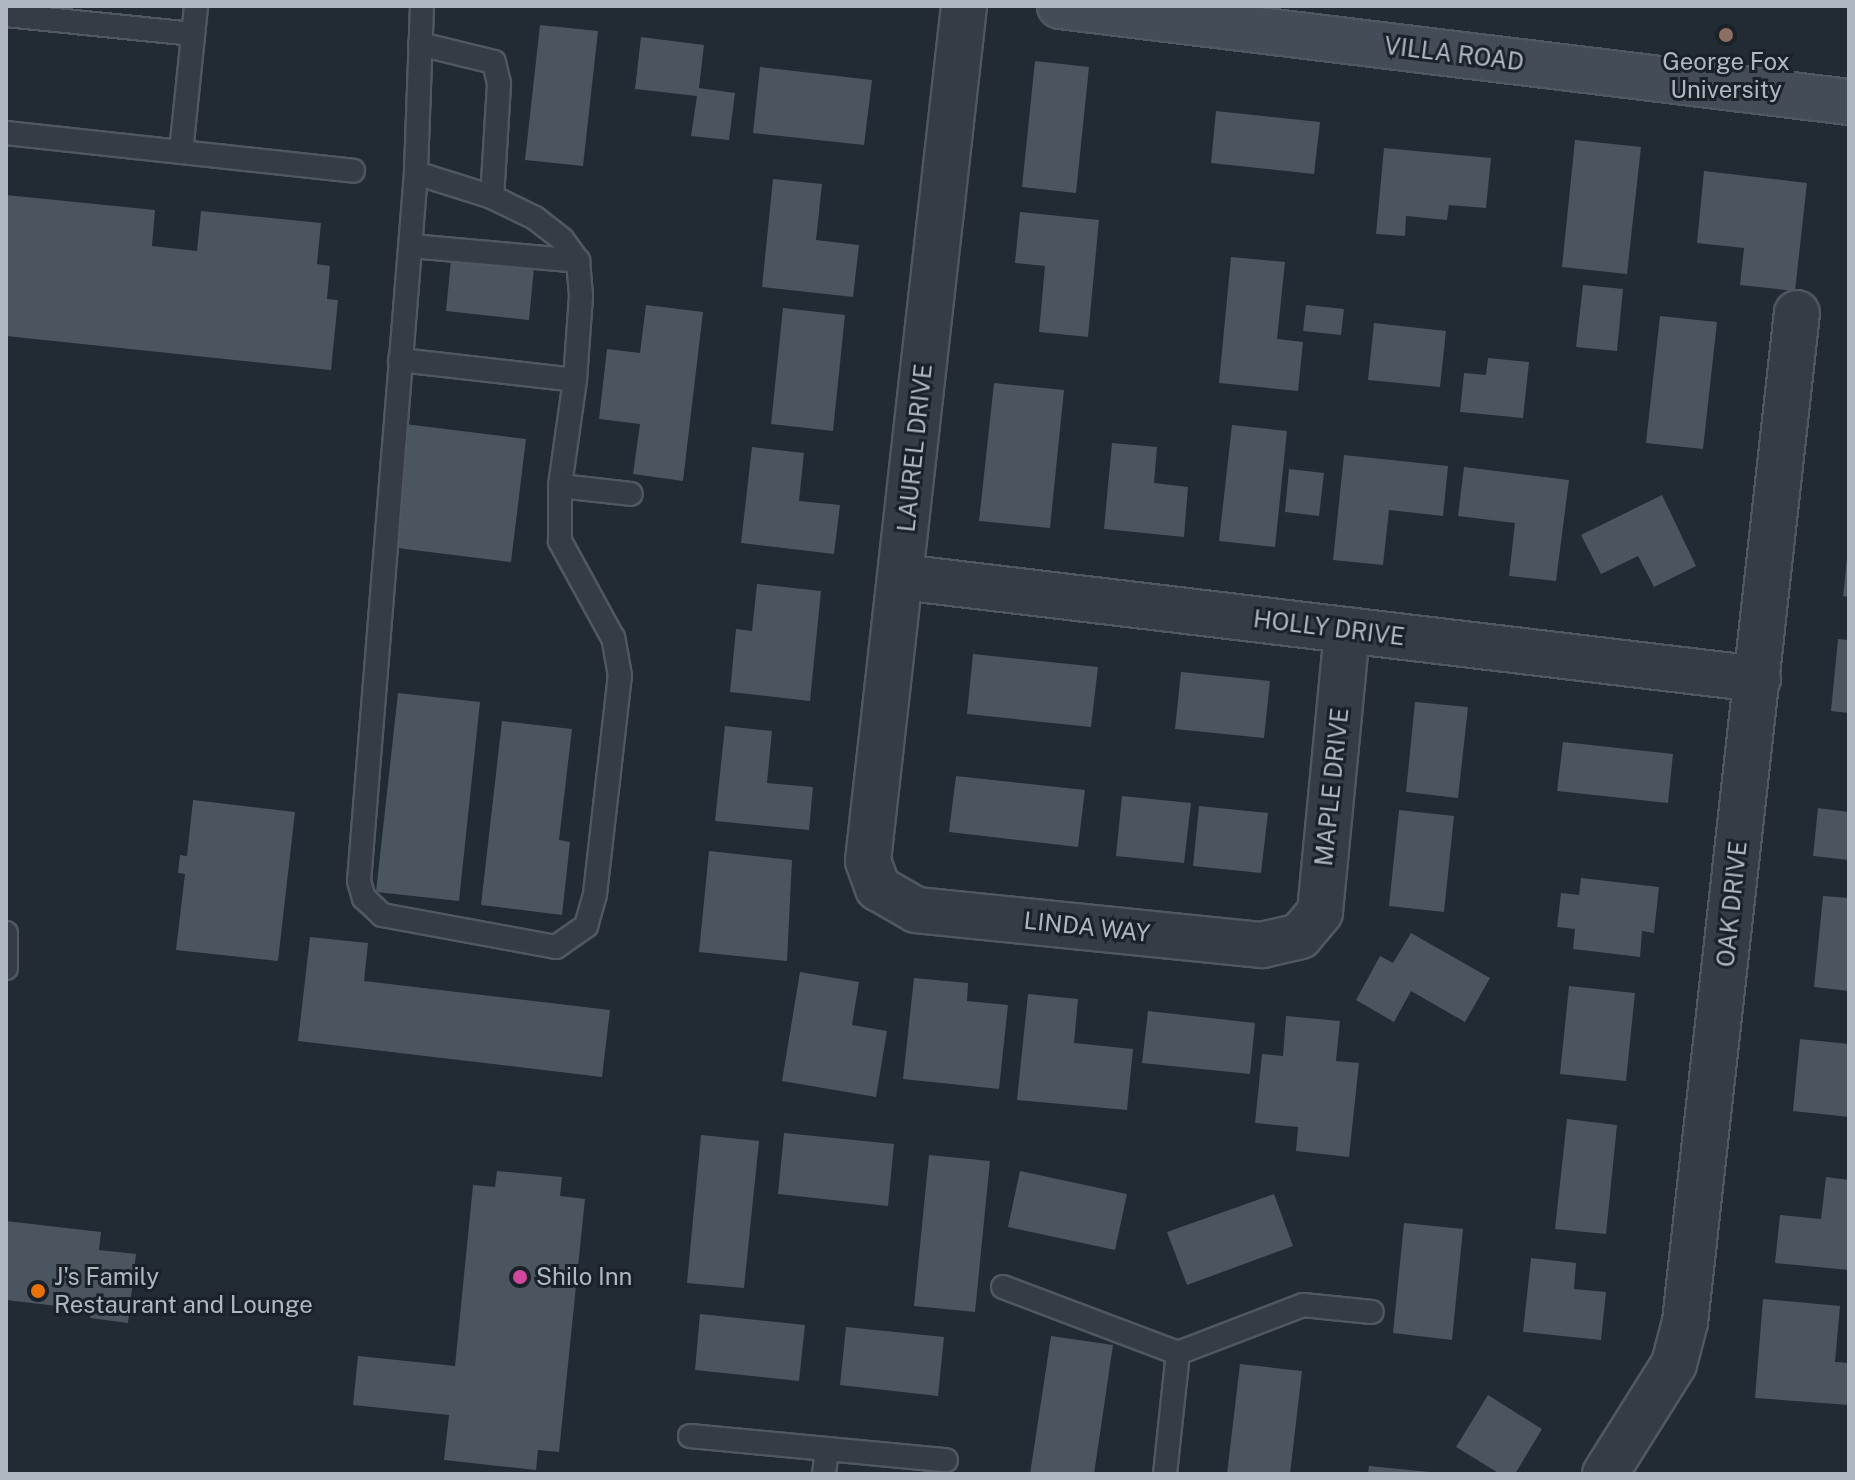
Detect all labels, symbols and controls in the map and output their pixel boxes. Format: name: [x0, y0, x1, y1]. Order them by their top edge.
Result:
marker: George Fox University: [1717, 26, 1735, 44]
street label: VILLA ROAD: [1383, 31, 1525, 77]
place label: George Fox University: [1662, 48, 1790, 104]
street label: LAUREL DRIVE: [892, 363, 938, 533]
street label: HOLLY DRIVE: [1251, 604, 1407, 652]
street label: MAPLE DRIVE: [1309, 707, 1355, 867]
street label: OAK DRIVE: [1711, 839, 1753, 969]
street label: LINDA WAY: [1022, 906, 1152, 948]
place label: J's Family Restaurant and Lounge: [54, 1263, 313, 1319]
place label: Shilo Inn: [536, 1263, 633, 1291]
marker: Shilo Inn: [511, 1268, 529, 1286]
marker: J's Family Restaurant and Lounge: [29, 1282, 47, 1300]

